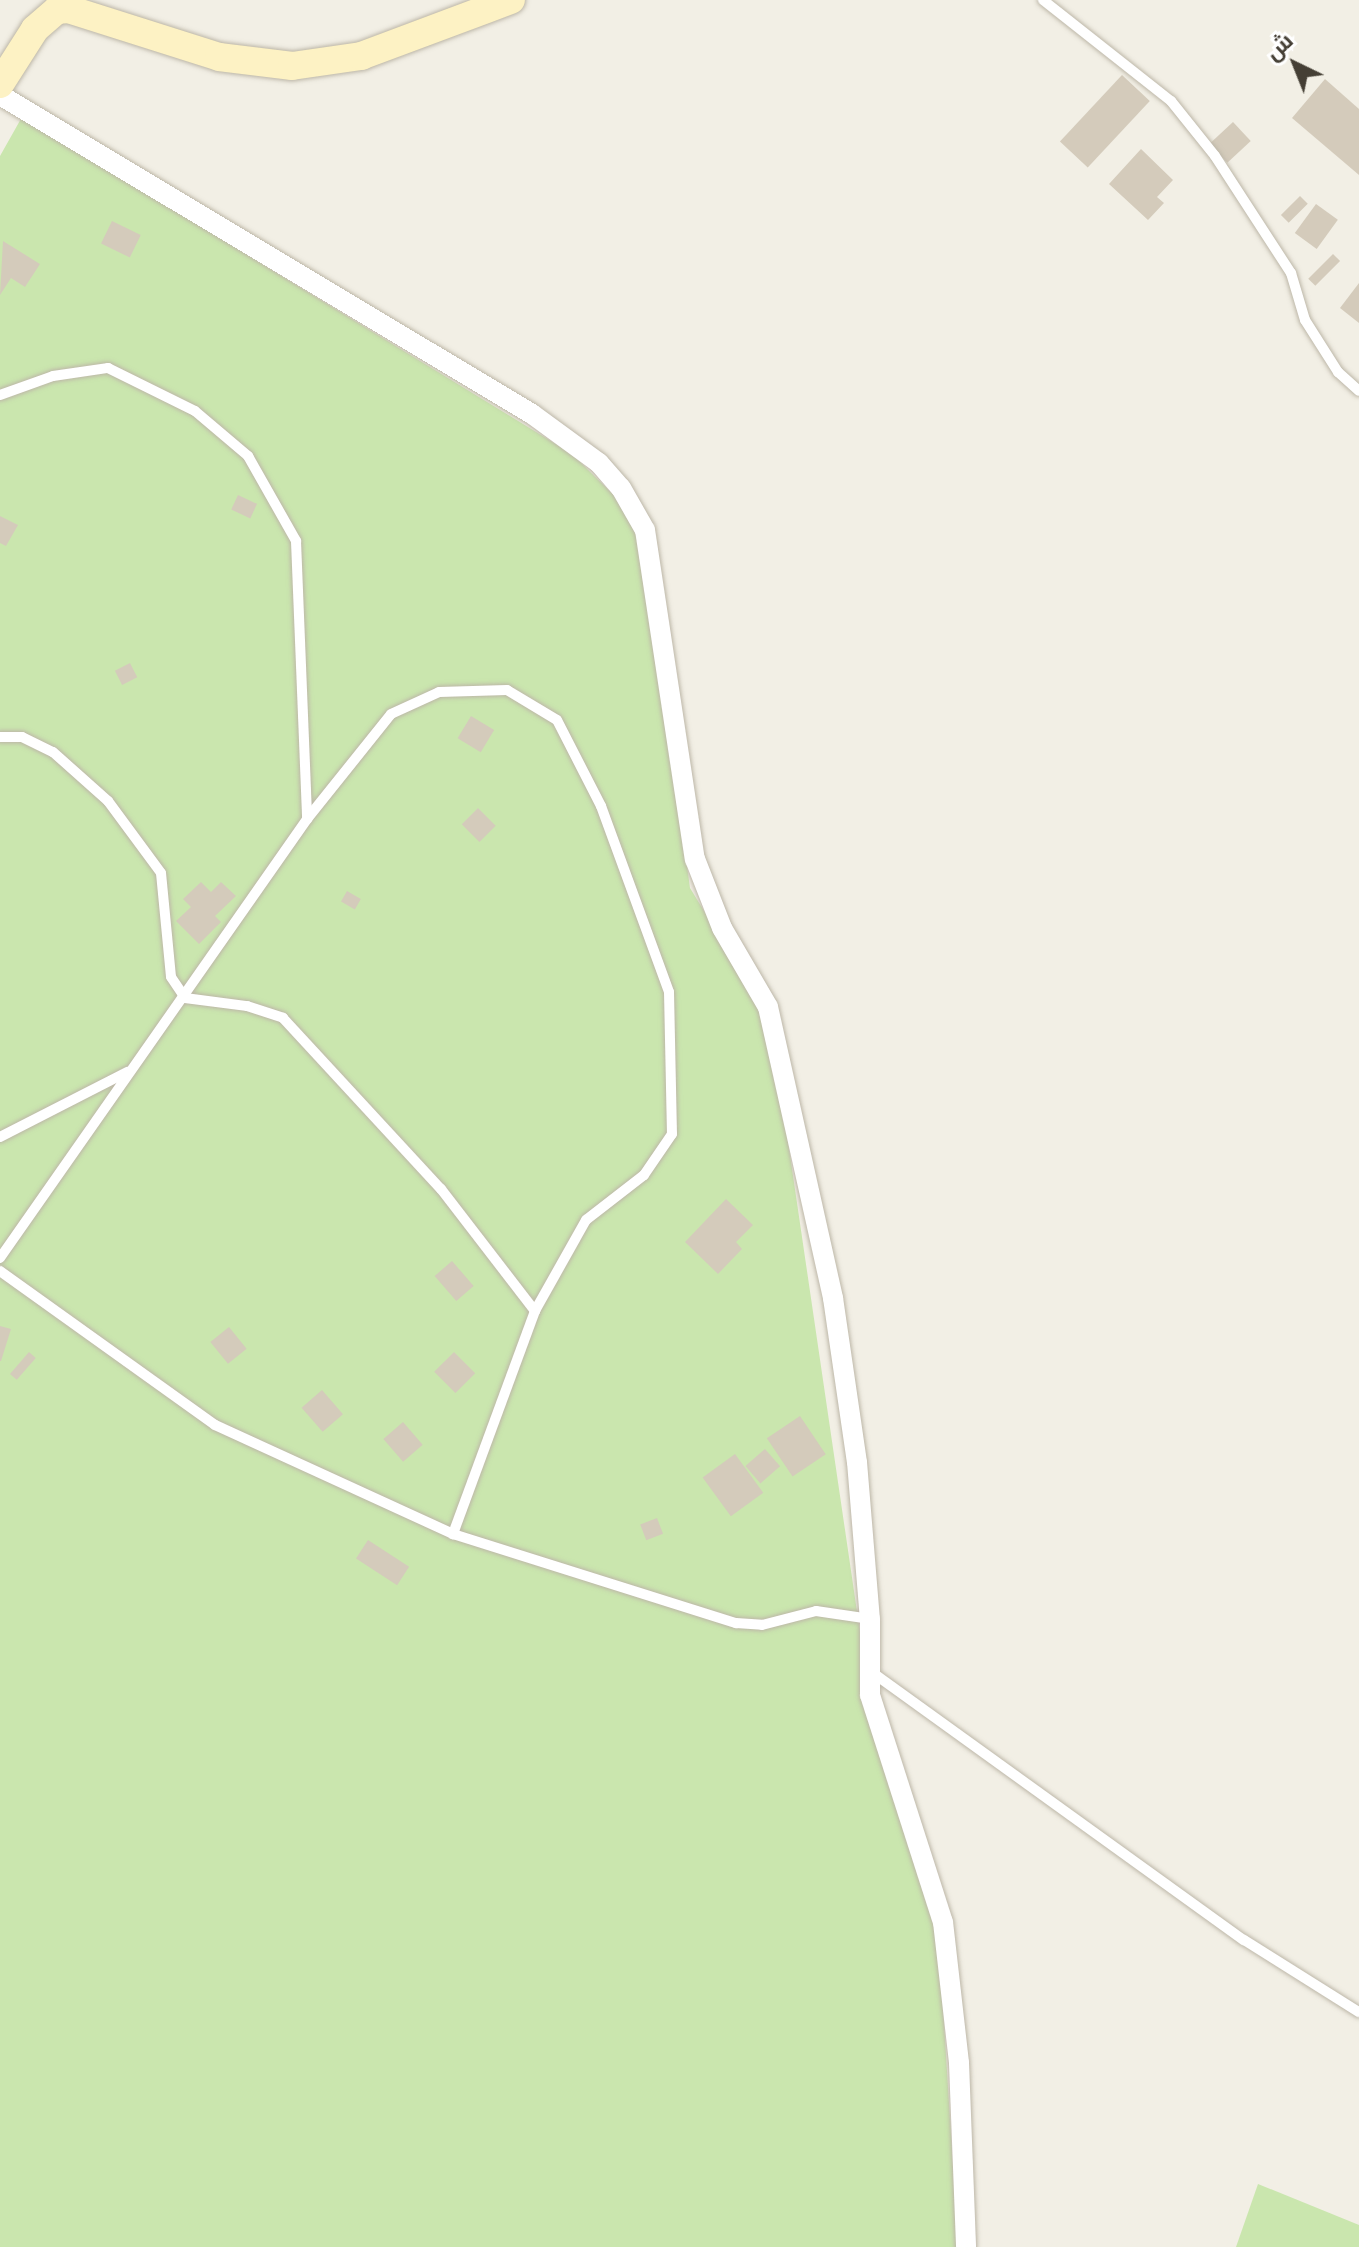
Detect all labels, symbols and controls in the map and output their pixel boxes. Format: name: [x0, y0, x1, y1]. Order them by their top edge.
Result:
north arrow: [1255, 24, 1335, 104]
text: ش: [1259, 27, 1298, 66]

